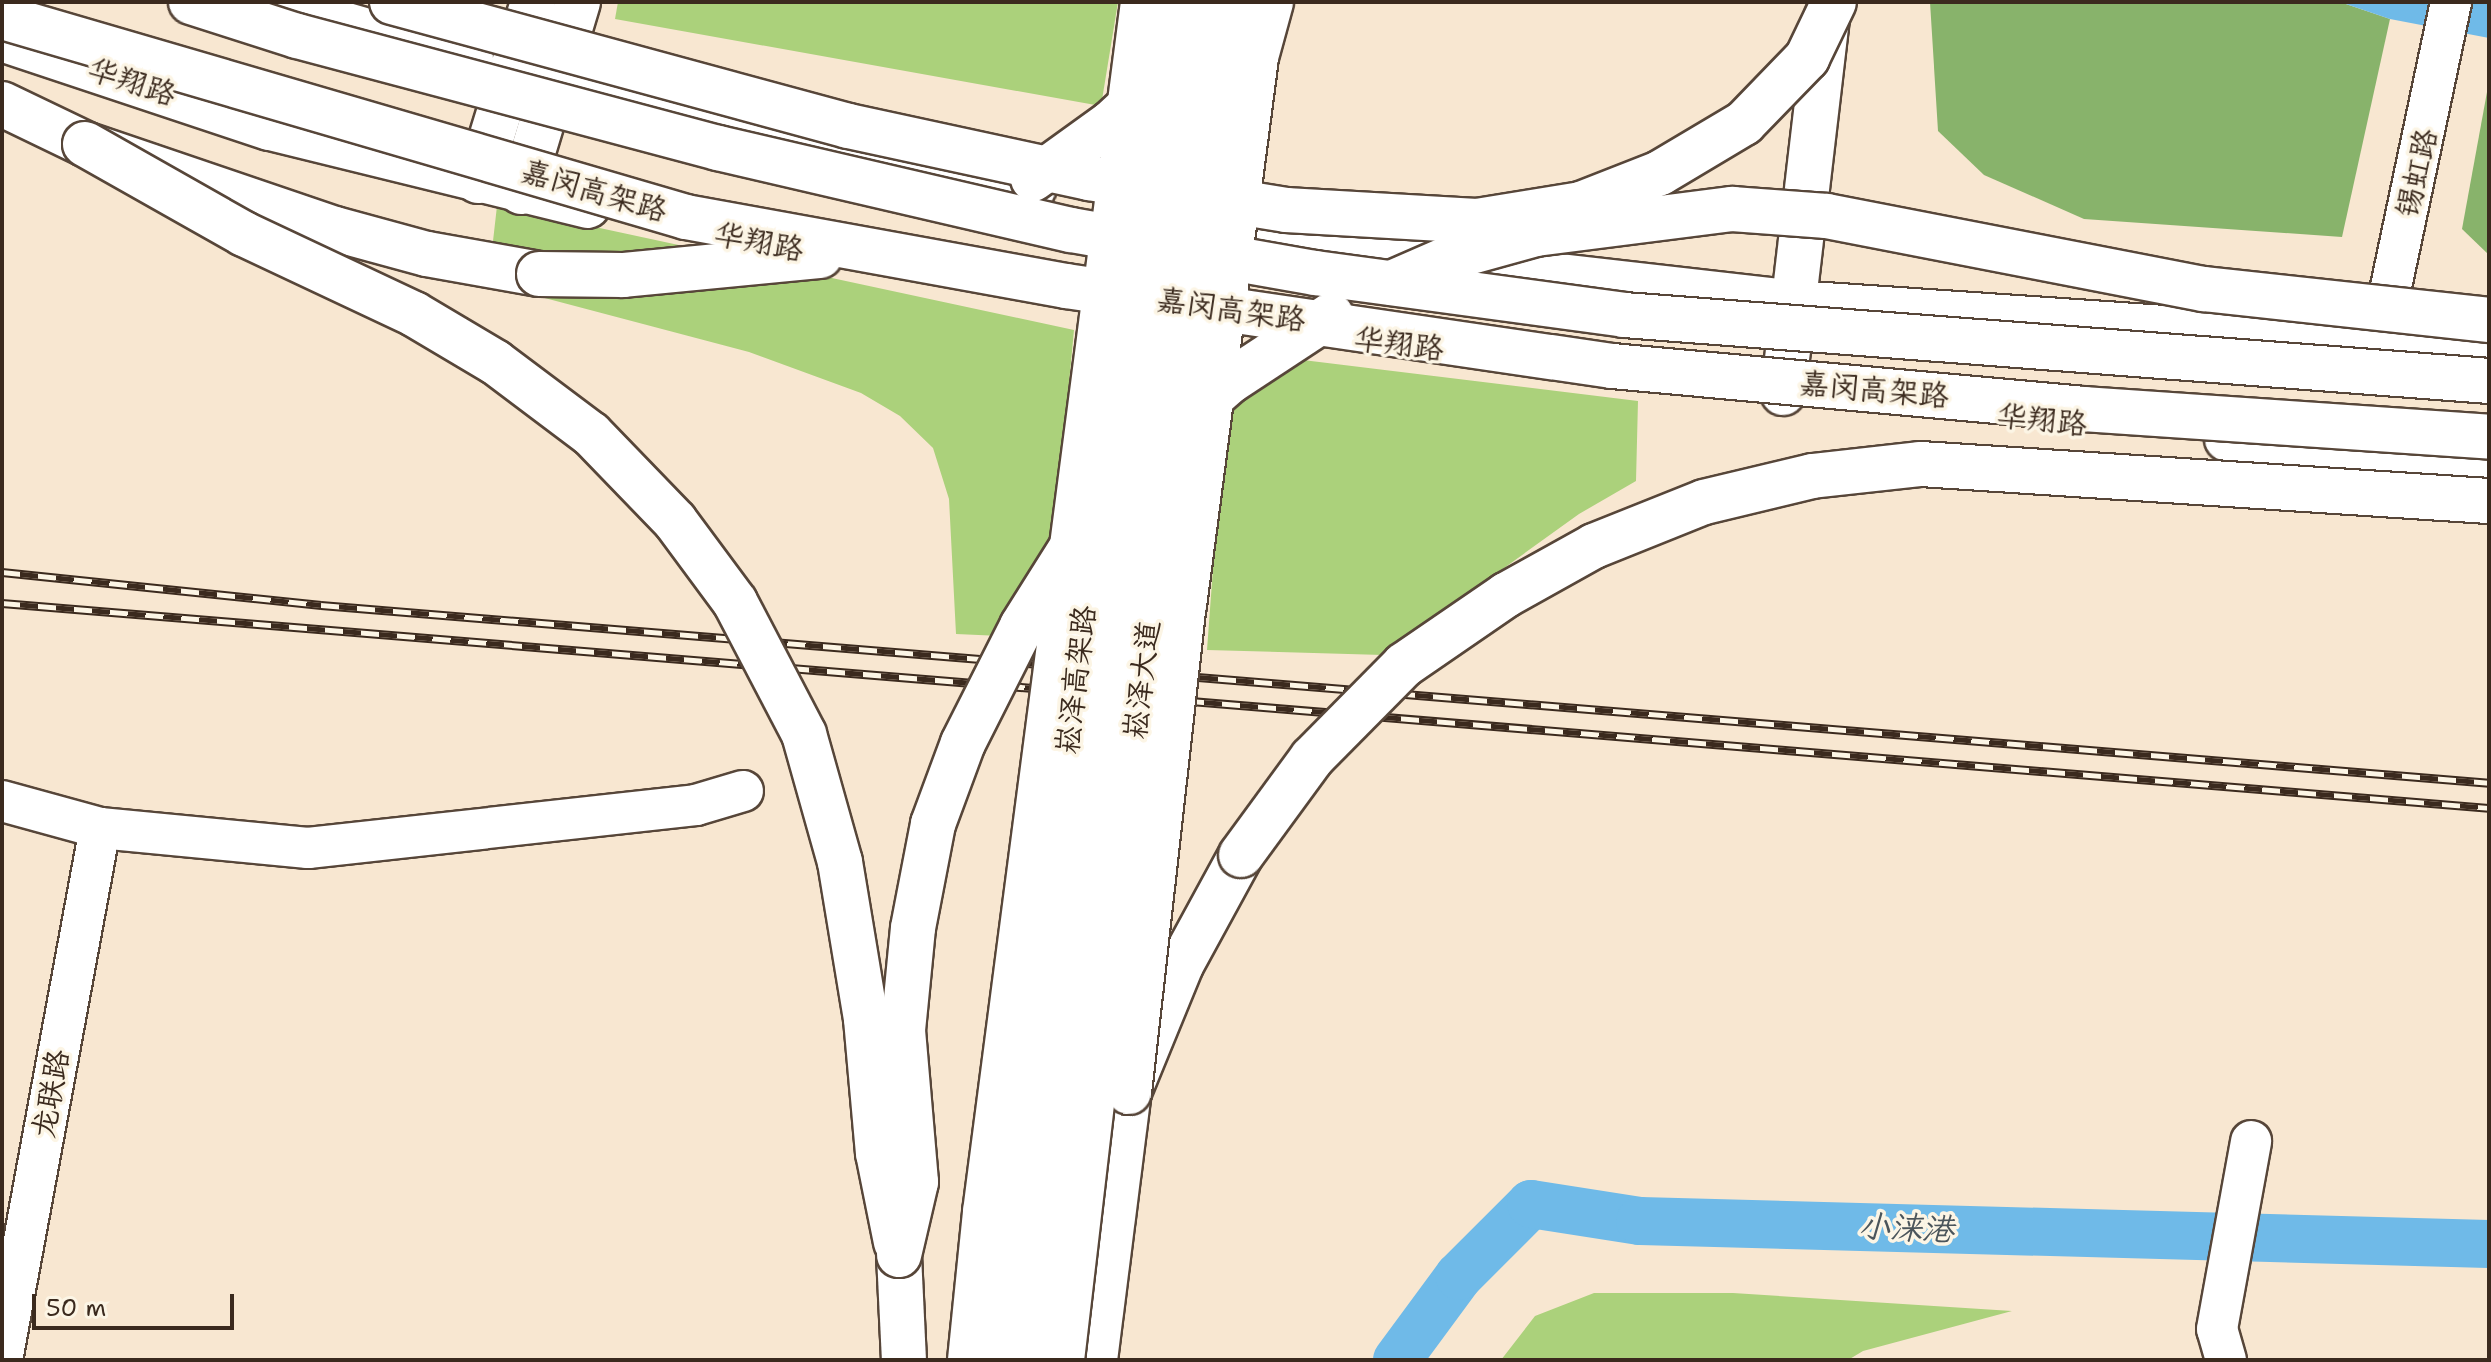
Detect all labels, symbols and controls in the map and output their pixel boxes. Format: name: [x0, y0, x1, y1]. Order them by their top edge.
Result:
street label: 华翔路: [84, 51, 180, 113]
street label: 锡虹路: [2389, 125, 2445, 221]
street label: 嘉闵高架路: [517, 153, 671, 229]
street label: 华翔路: [711, 216, 807, 268]
street label: 嘉闵高架路: [1154, 282, 1308, 338]
street label: 华翔路: [1352, 321, 1446, 367]
street label: 嘉闵高架路: [1798, 366, 1950, 414]
street label: 华翔路: [1995, 397, 2089, 443]
street label: 崧泽高架路: [1049, 603, 1103, 757]
street label: 崧泽大道: [1117, 618, 1167, 742]
street label: 龙联路: [25, 1047, 77, 1141]
water label: 小涞港: [1857, 1207, 1955, 1249]
scale bar: [36, 1278, 238, 1328]
text: 50 m: [46, 1292, 106, 1324]

